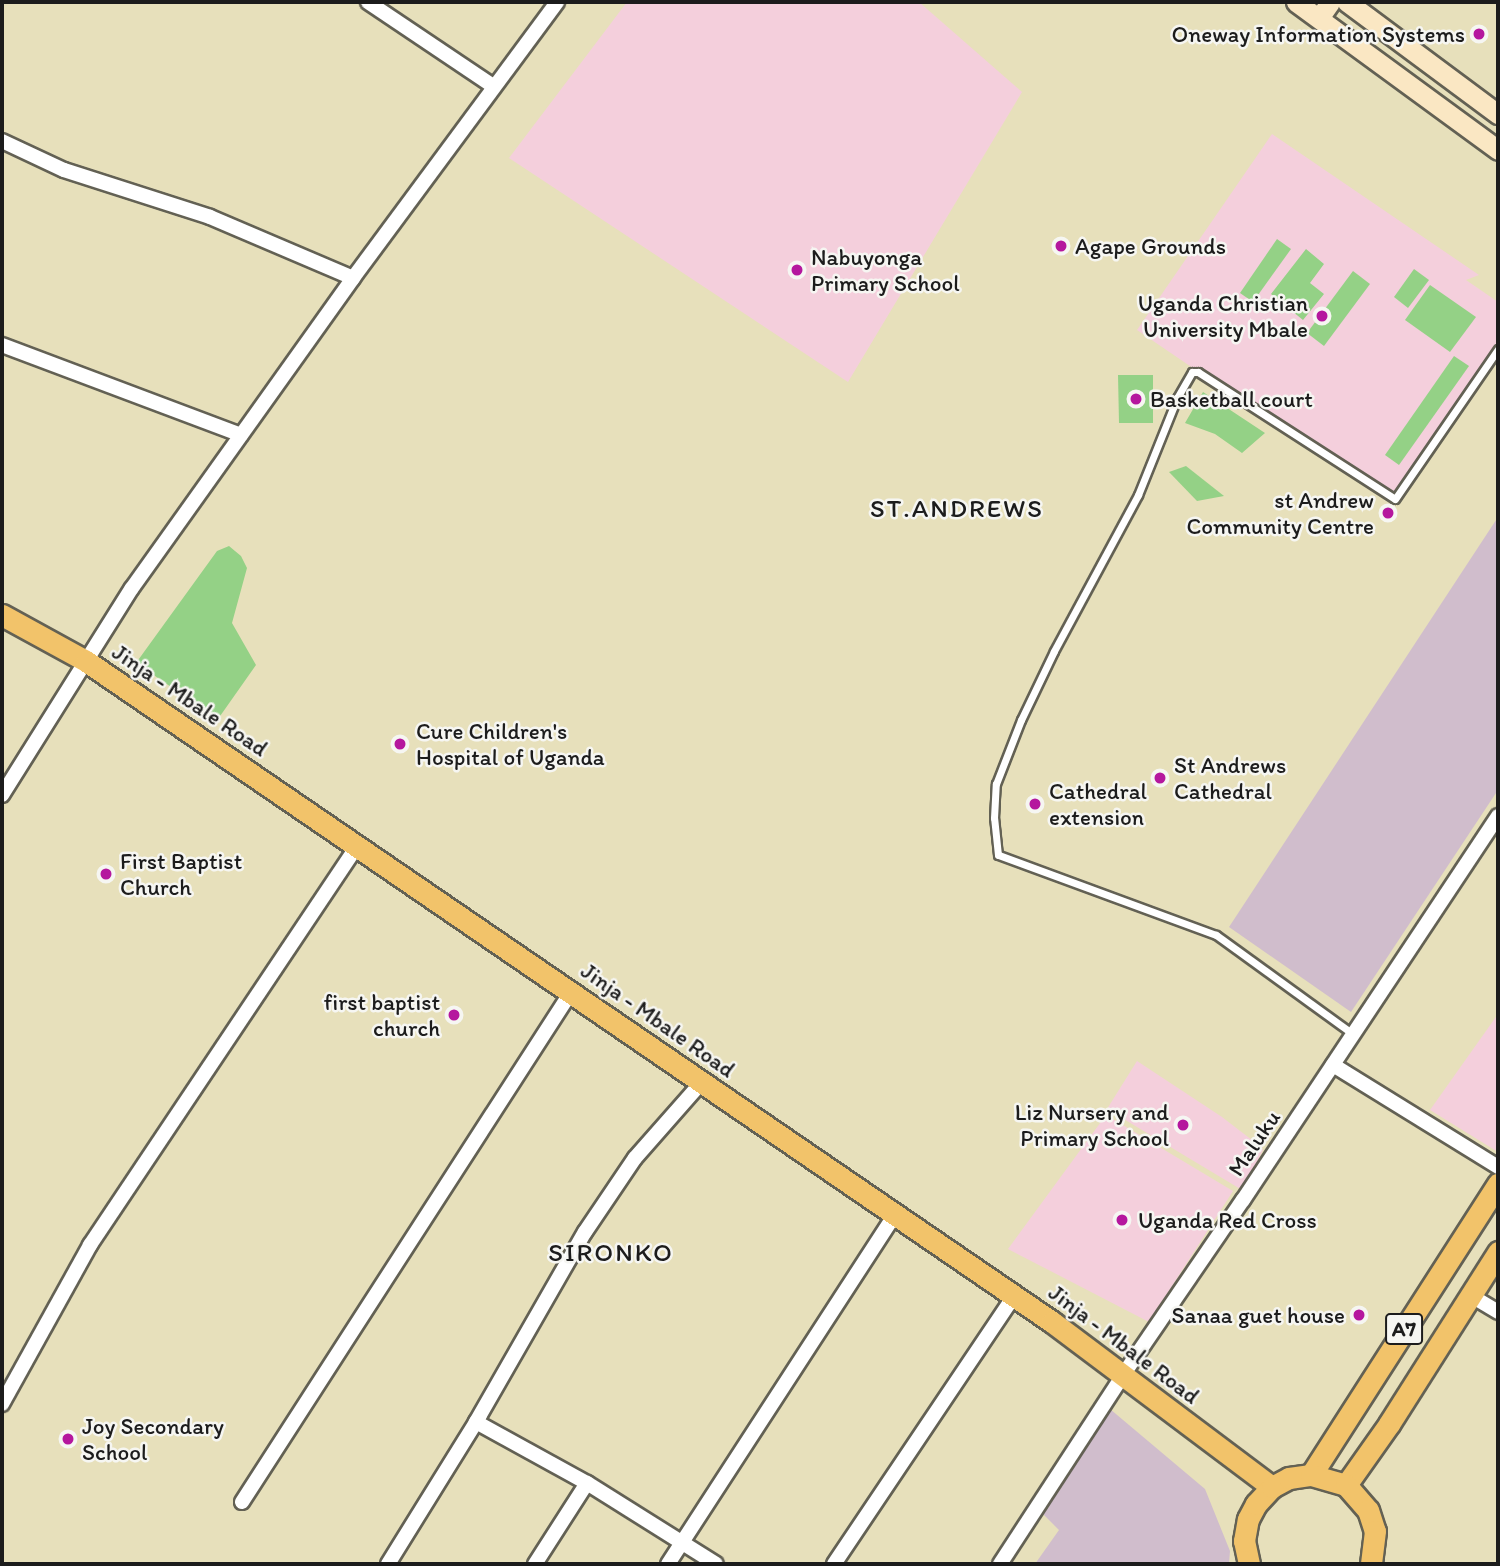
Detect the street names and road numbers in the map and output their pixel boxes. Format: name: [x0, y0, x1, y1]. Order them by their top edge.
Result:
street label: Jinja - Mbale Road: [107, 638, 273, 762]
street label: Jinja - Mbale Road: [576, 957, 740, 1083]
street label: Maluku: [1222, 1105, 1286, 1181]
street label: Jinja - Mbale Road: [1043, 1279, 1205, 1409]
road number: A7: [1385, 1312, 1423, 1346]

